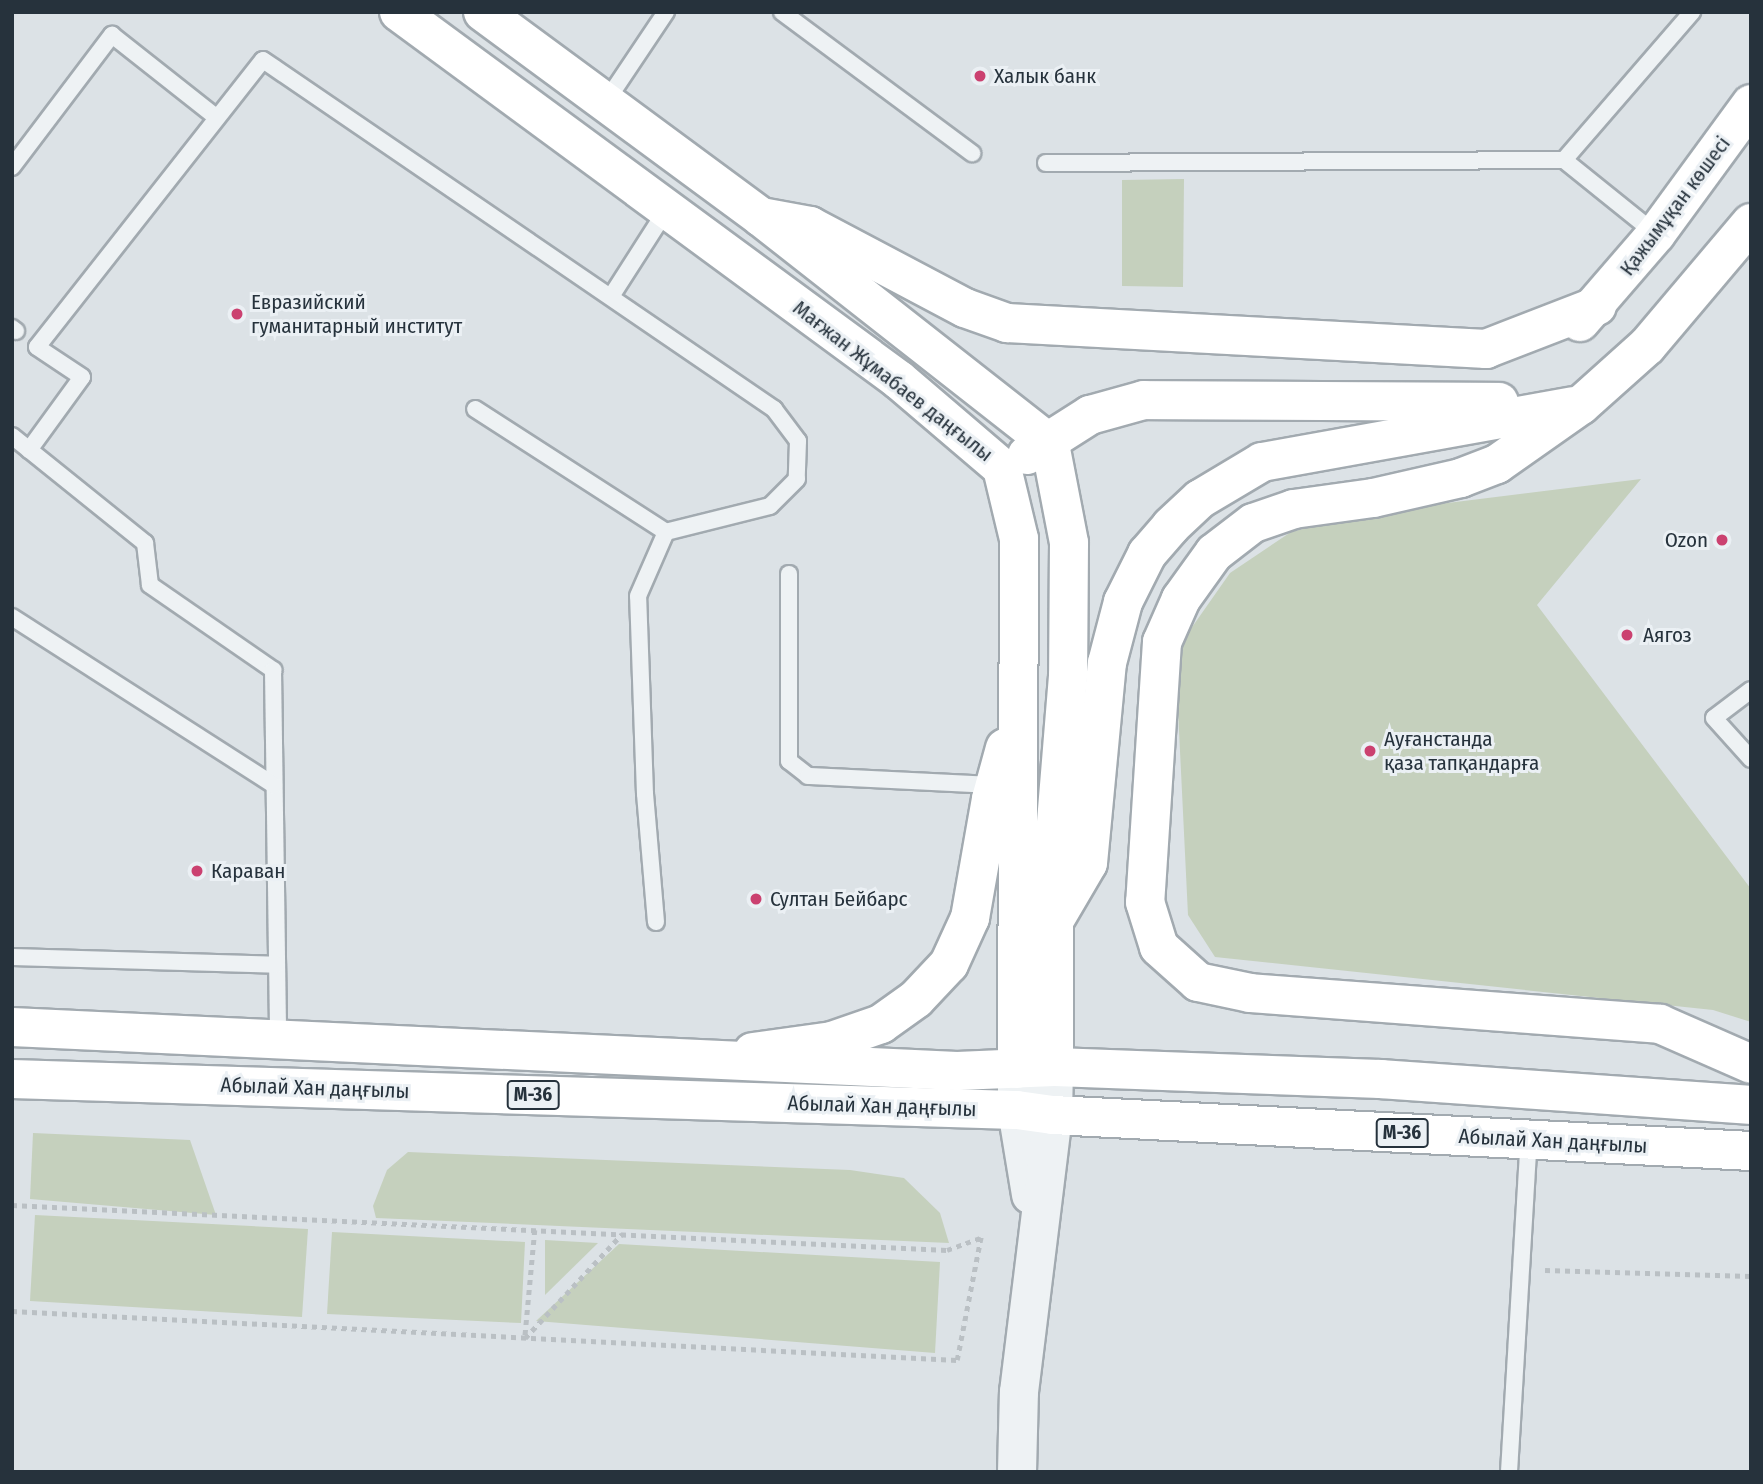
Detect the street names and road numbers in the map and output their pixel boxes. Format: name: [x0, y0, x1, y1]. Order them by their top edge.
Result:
street label: Қажымұқан көшесі: [1614, 131, 1736, 281]
street label: Мағжан Жұмабаев даңғылы: [788, 295, 998, 467]
street label: Абылай Хан даңғылы: [220, 1072, 410, 1104]
road number: M-36: [505, 1079, 561, 1110]
street label: Абылай Хан даңғылы: [787, 1090, 977, 1122]
road number: M-36: [1374, 1118, 1430, 1148]
street label: Абылай Хан даңғылы: [1458, 1123, 1648, 1159]

